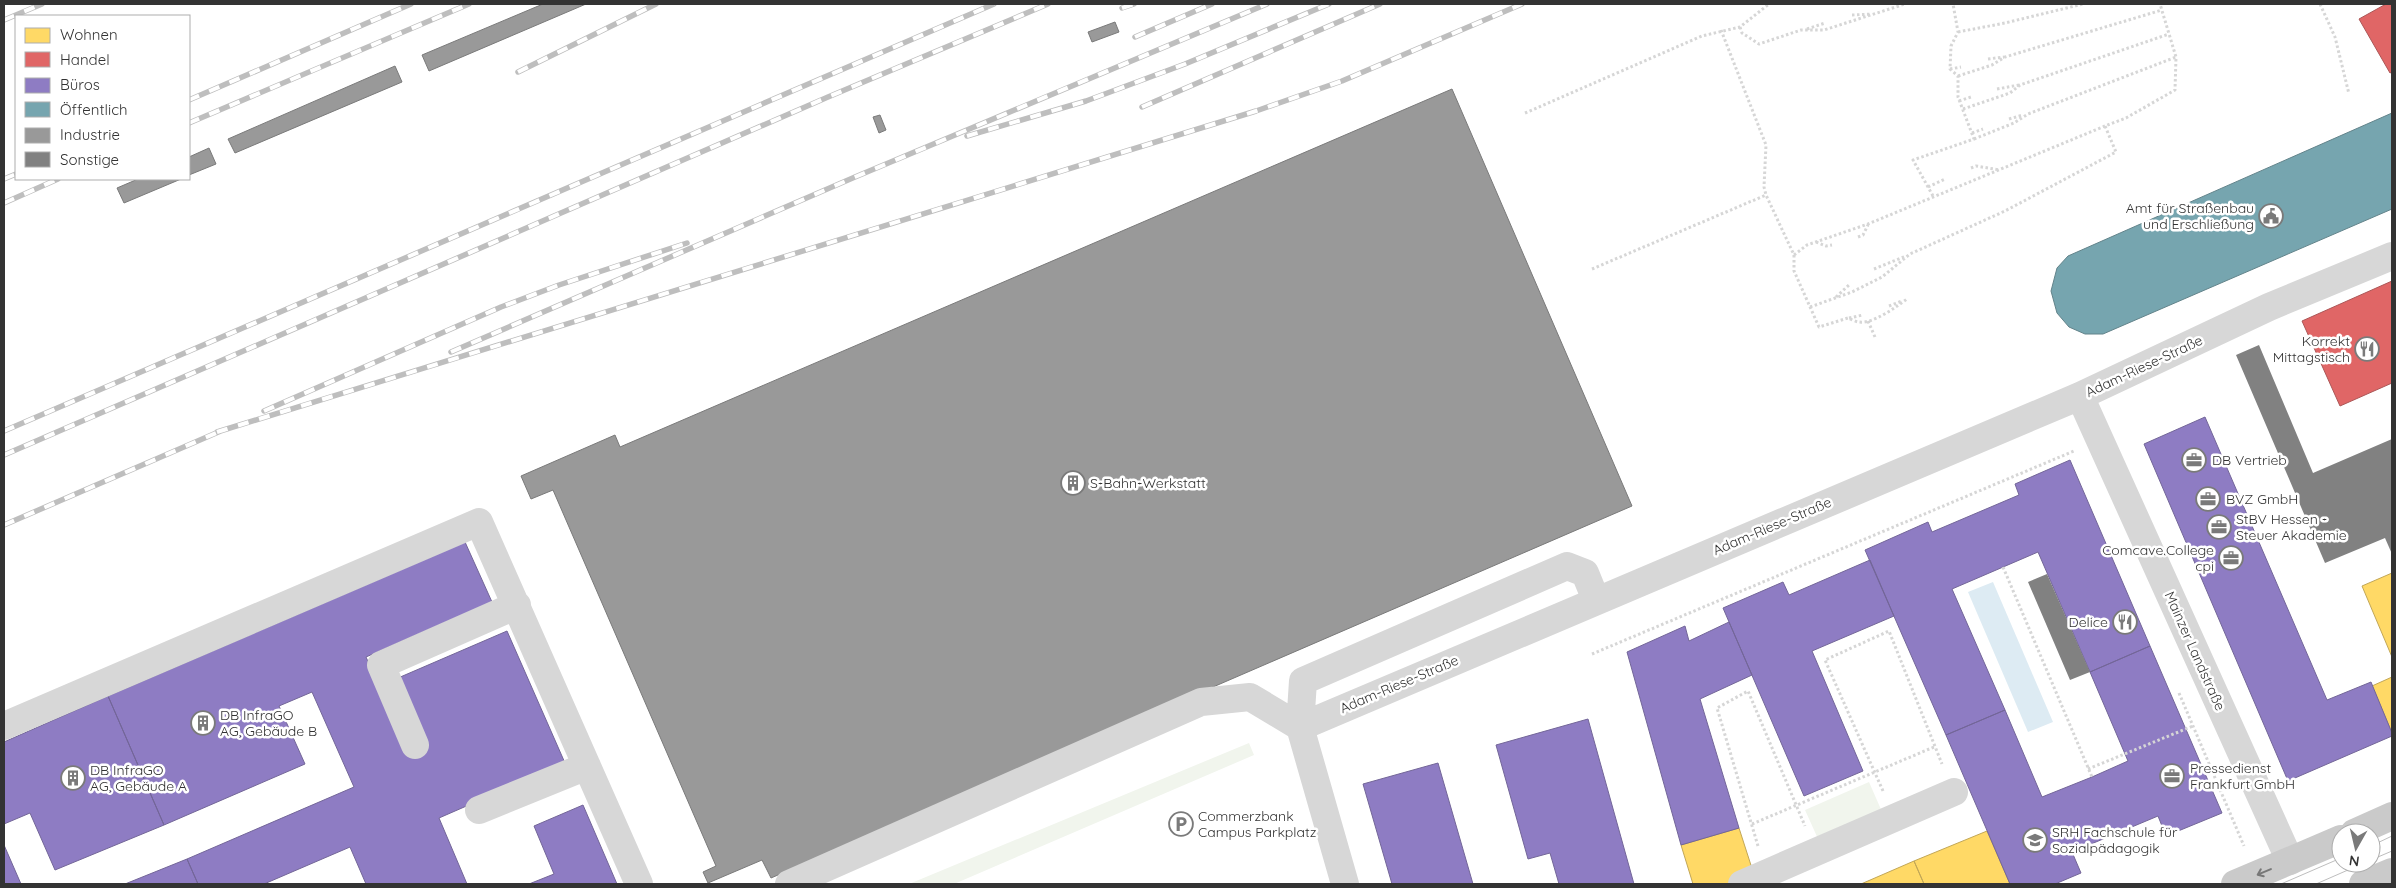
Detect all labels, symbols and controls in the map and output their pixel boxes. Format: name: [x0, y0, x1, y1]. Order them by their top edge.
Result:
legend: [15, 15, 190, 180]
text: Wohnen: [60, 25, 118, 44]
text: Handel: [60, 50, 110, 69]
text: Büros: [60, 75, 100, 94]
text: Öffentlich: [60, 100, 127, 119]
text: Industrie: [60, 125, 120, 144]
text: Sonstige: [60, 150, 119, 169]
place label: Amt für Straßenbau und Erschließung: [2126, 199, 2254, 233]
public building icon: Amt für Straßenbau und Erschließung: [2258, 203, 2284, 229]
street label: Adam-Riese-Straße: [2083, 331, 2206, 401]
place label: Korrekt Mittagstisch: [2273, 332, 2350, 366]
restaurant icon: Korrekt Mittagstisch: [2354, 336, 2380, 362]
office icon: DB Vertrieb: [2181, 447, 2207, 473]
place label: DB Vertrieb: [2212, 451, 2287, 469]
building icon: S-Bahn-Werkstatt: [1060, 470, 1086, 496]
place label: S-Bahn-Werkstatt: [1090, 474, 1206, 492]
office icon: BVZ GmbH: [2195, 486, 2221, 512]
place label: BVZ GmbH: [2226, 490, 2298, 508]
street label: Adam-Riese-Straße: [1710, 493, 1834, 559]
place label: StBV Hessen - Steuer Akademie: [2236, 510, 2347, 544]
office icon: StBV Hessen - Steuer Akademie: [2206, 514, 2232, 540]
place label: Comcave.College cpi: [2102, 541, 2214, 575]
office icon: Comcave.College cpi: [2218, 545, 2244, 571]
street label: Mainzer Landstraße: [2161, 589, 2229, 714]
restaurant icon: Delice: [2112, 609, 2138, 635]
place label: Delice: [2069, 613, 2108, 631]
street label: Adam-Riese-Straße: [1337, 651, 1461, 717]
place label: DB InfraGO AG, Gebäude B: [220, 706, 317, 740]
building icon: DB InfraGO AG, Gebäude B: [190, 710, 216, 736]
place label: Pressedienst Frankfurt GmbH: [2190, 759, 2295, 793]
place label: DB InfraGO AG, Gebäude A: [90, 761, 187, 795]
office icon: Pressedienst Frankfurt GmbH: [2159, 763, 2185, 789]
building icon: DB InfraGO AG, Gebäude A: [60, 765, 86, 791]
place label: Commerzbank Campus Parkplatz: [1198, 807, 1317, 841]
parking icon: Commerzbank Campus Parkplatz: [1168, 811, 1194, 837]
place label: SRH Fachschule für Sozialpädagogik: [2052, 823, 2178, 857]
north arrow: [2331, 823, 2381, 873]
school or university icon: SRH Fachschule für Sozialpädagogik: [2022, 827, 2048, 853]
text: N: [2348, 851, 2361, 871]
one-way arrow: [2257, 867, 2272, 877]

